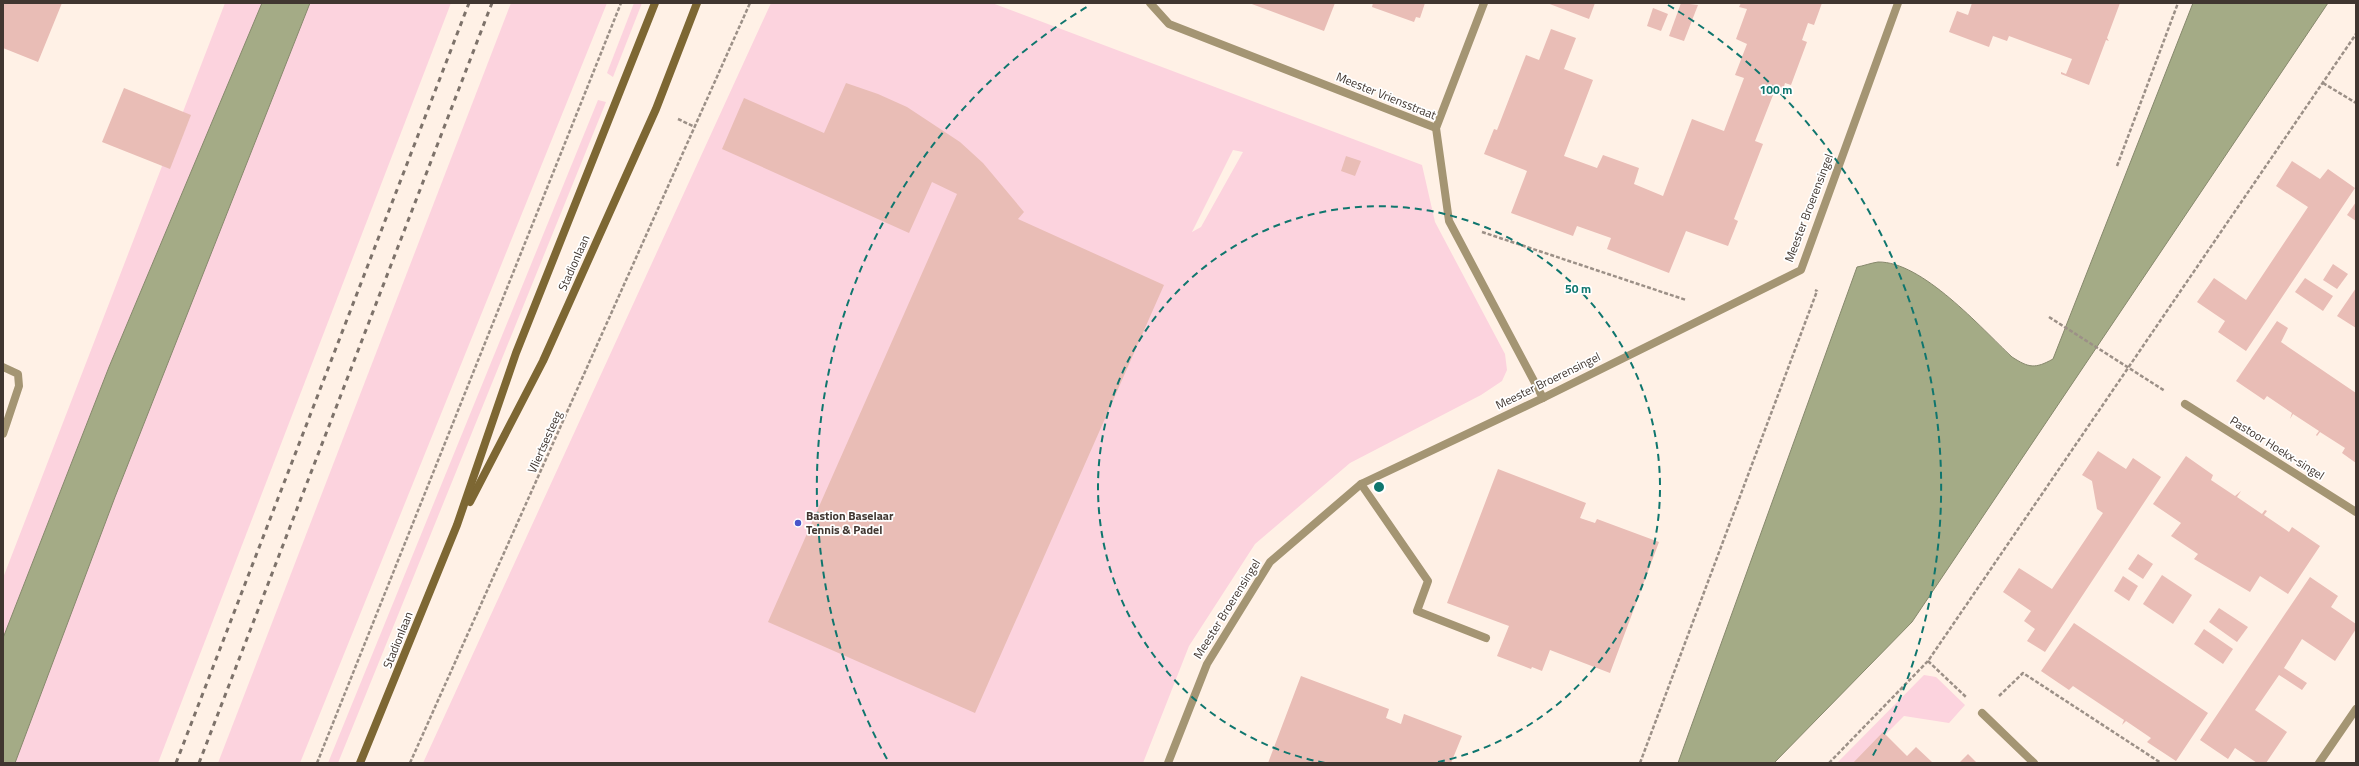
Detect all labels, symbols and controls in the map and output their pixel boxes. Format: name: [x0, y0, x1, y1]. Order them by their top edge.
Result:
street label: Meester Vriensstraat: [1333, 67, 1440, 125]
text: 100 m: [1760, 80, 1792, 99]
street label: Meester Broerensingel: [1779, 151, 1838, 265]
street label: Stadionlaan: [553, 232, 594, 294]
text: 50 m: [1565, 279, 1591, 298]
street label: Meester Broerensingel: [1492, 347, 1604, 414]
street label: Vliertsesteeg: [522, 408, 567, 476]
street label: Pastoor Hoekx-singel: [2226, 411, 2328, 484]
centre of rings: [1372, 480, 1386, 494]
place label: Bastion Baselaar Tennis & Padel: [806, 506, 894, 539]
marker: Bastion Baselaar Tennis & Padel: [793, 518, 803, 528]
street label: Meester Broerensingel: [1188, 555, 1265, 662]
street label: Stadionlaan: [378, 609, 418, 671]

